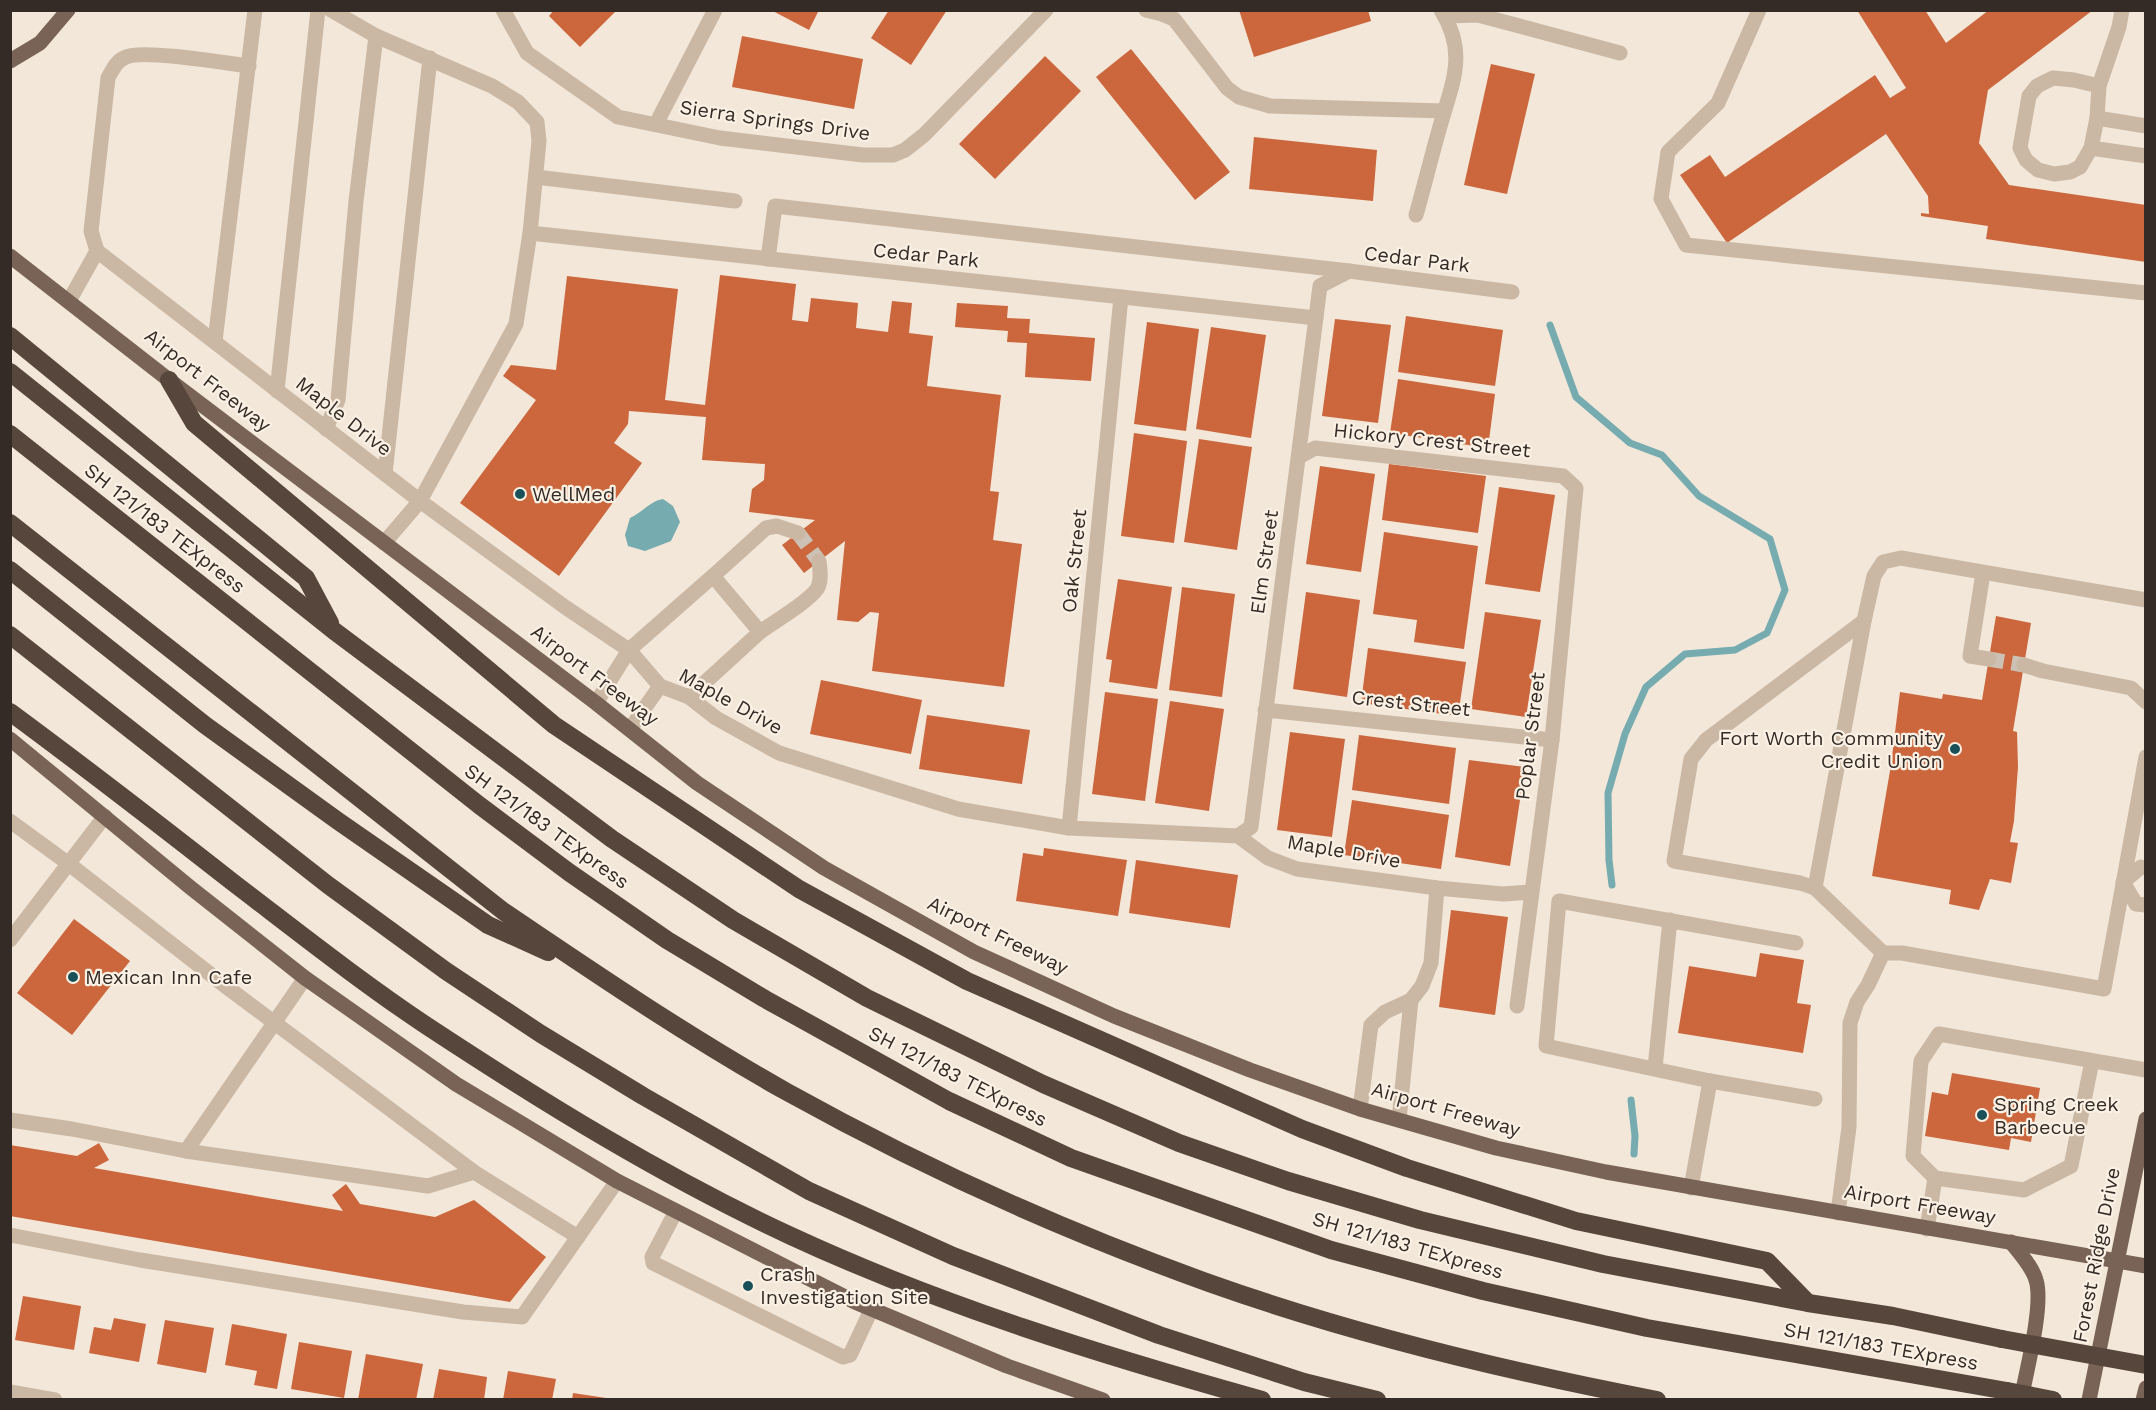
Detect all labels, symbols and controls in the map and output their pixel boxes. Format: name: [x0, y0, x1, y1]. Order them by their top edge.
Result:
street label: Sierra Springs Drive: [678, 95, 872, 145]
street label: Cedar Park: [872, 237, 980, 273]
street label: Cedar Park: [1363, 241, 1471, 277]
street label: Airport Freeway: [140, 323, 276, 437]
street label: Maple Drive: [291, 371, 397, 461]
street label: Hickory Crest Street: [1332, 418, 1532, 462]
street label: SH 121/183 TEXpress: [80, 458, 250, 598]
place label: WellMed: [532, 482, 615, 506]
marker: WellMed: [513, 487, 527, 501]
street label: Oak Street: [1057, 507, 1091, 614]
street label: Elm Street: [1245, 508, 1283, 616]
street label: Airport Freeway: [526, 619, 664, 731]
street label: Maple Drive: [675, 663, 787, 739]
street label: Poplar Street: [1510, 670, 1550, 801]
street label: Crest Street: [1351, 685, 1472, 721]
place label: Fort Worth Community Credit Union: [1719, 726, 1944, 773]
marker: Fort Worth Community Credit Union: [1948, 742, 1962, 756]
street label: SH 121/183 TEXpress: [460, 758, 634, 894]
street label: Maple Drive: [1285, 829, 1403, 873]
street label: Airport Freeway: [924, 891, 1073, 980]
place label: Mexican Inn Cafe: [85, 965, 252, 989]
marker: Mexican Inn Cafe: [66, 970, 80, 984]
street label: SH 121/183 TEXpress: [865, 1021, 1051, 1131]
street label: Airport Freeway: [1369, 1076, 1524, 1142]
place label: Spring Creek Barbecue: [1994, 1092, 2119, 1139]
marker: Spring Creek Barbecue: [1975, 1108, 1989, 1122]
street label: Forest Ridge Drive: [2067, 1165, 2125, 1345]
street label: Airport Freeway: [1842, 1179, 1998, 1229]
street label: SH 121/183 TEXpress: [1310, 1206, 1506, 1284]
place label: Crash Investigation Site: [760, 1262, 929, 1309]
marker: Crash Investigation Site: [741, 1279, 755, 1293]
street label: SH 121/183 TEXpress: [1782, 1317, 1980, 1375]

